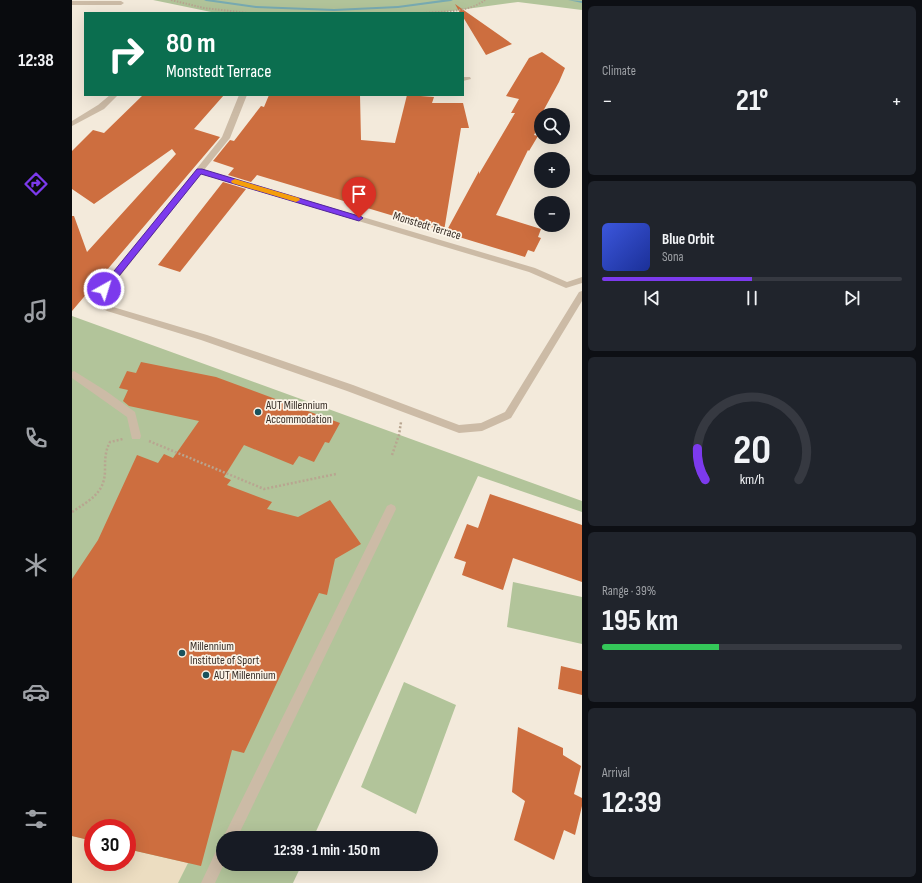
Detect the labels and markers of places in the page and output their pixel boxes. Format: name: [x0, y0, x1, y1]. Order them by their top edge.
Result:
pin: [342, 177, 376, 218]
place label: AUT Millennium Accommodation: [265, 398, 332, 427]
marker: AUT Millennium Accommodation: [253, 407, 263, 417]
place label: Millennium Institute of Sport: [190, 639, 260, 668]
marker: Millennium Institute of Sport: [177, 648, 187, 658]
place label: AUT Millennium: [213, 668, 276, 683]
marker: AUT Millennium: [201, 670, 211, 680]

